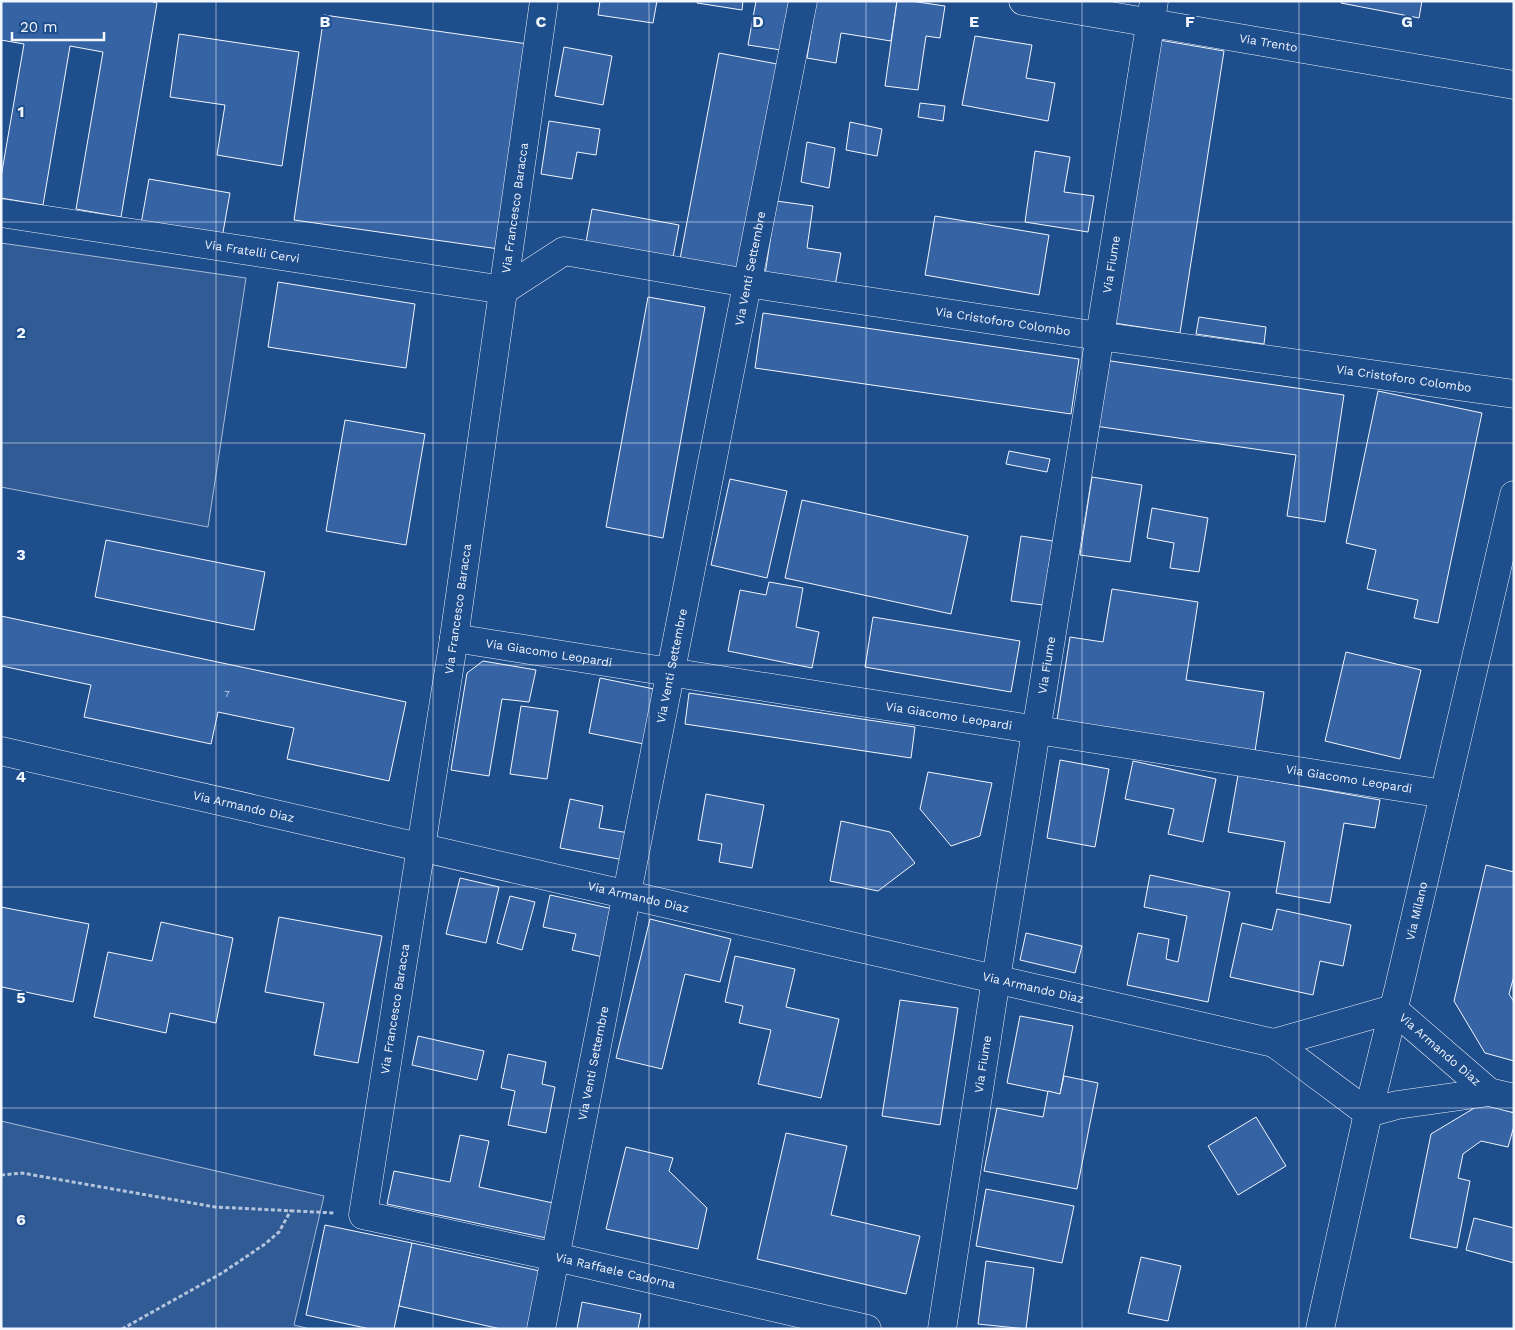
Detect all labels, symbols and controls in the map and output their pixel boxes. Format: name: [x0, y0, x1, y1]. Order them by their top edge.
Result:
scale bar: [12, 10, 105, 42]
text: B: [320, 12, 331, 31]
text: C: [536, 12, 547, 31]
text: D: [752, 12, 764, 31]
text: E: [969, 12, 979, 31]
text: F: [1185, 12, 1195, 31]
text: G: [1401, 12, 1413, 31]
text: 20 m: [20, 18, 58, 36]
street label: Via Trento: [1238, 31, 1299, 55]
text: 1: [18, 102, 24, 121]
street label: Via Francesco Baracca: [499, 142, 531, 274]
street label: Via Venti Settembre: [732, 210, 768, 327]
street label: Via Fiume: [1100, 235, 1123, 294]
street label: Via Fratelli Cervi: [204, 237, 301, 266]
street label: Via Cristoforo Colombo: [934, 304, 1072, 339]
text: 2: [16, 323, 26, 342]
street label: Via Cristoforo Colombo: [1335, 362, 1473, 395]
street label: Via Francesco Baracca: [442, 543, 474, 675]
text: 3: [16, 545, 26, 564]
street label: Via Venti Settembre: [654, 607, 690, 724]
street label: Via Fiume: [1035, 635, 1058, 695]
street label: Via Giacomo Leopardi: [485, 636, 613, 670]
house number: 7: [224, 688, 230, 699]
street label: Via Giacomo Leopardi: [885, 699, 1013, 733]
street label: Via Giacomo Leopardi: [1285, 762, 1413, 796]
text: 4: [16, 767, 26, 786]
street label: Via Armando Diaz: [192, 788, 296, 825]
street label: Via Armando Diaz: [586, 879, 690, 916]
street label: Via Milano: [1403, 880, 1430, 942]
street label: Via Francesco Baracca: [378, 943, 412, 1075]
street label: Via Armando Diaz: [981, 969, 1085, 1006]
text: 5: [16, 988, 26, 1007]
street label: Via Venti Settembre: [575, 1005, 612, 1122]
street label: Via Armando Diaz: [1396, 1010, 1484, 1089]
street label: Via Fiume: [972, 1034, 994, 1094]
text: 6: [16, 1210, 26, 1229]
street label: Via Raffaele Cadorna: [554, 1250, 677, 1291]

